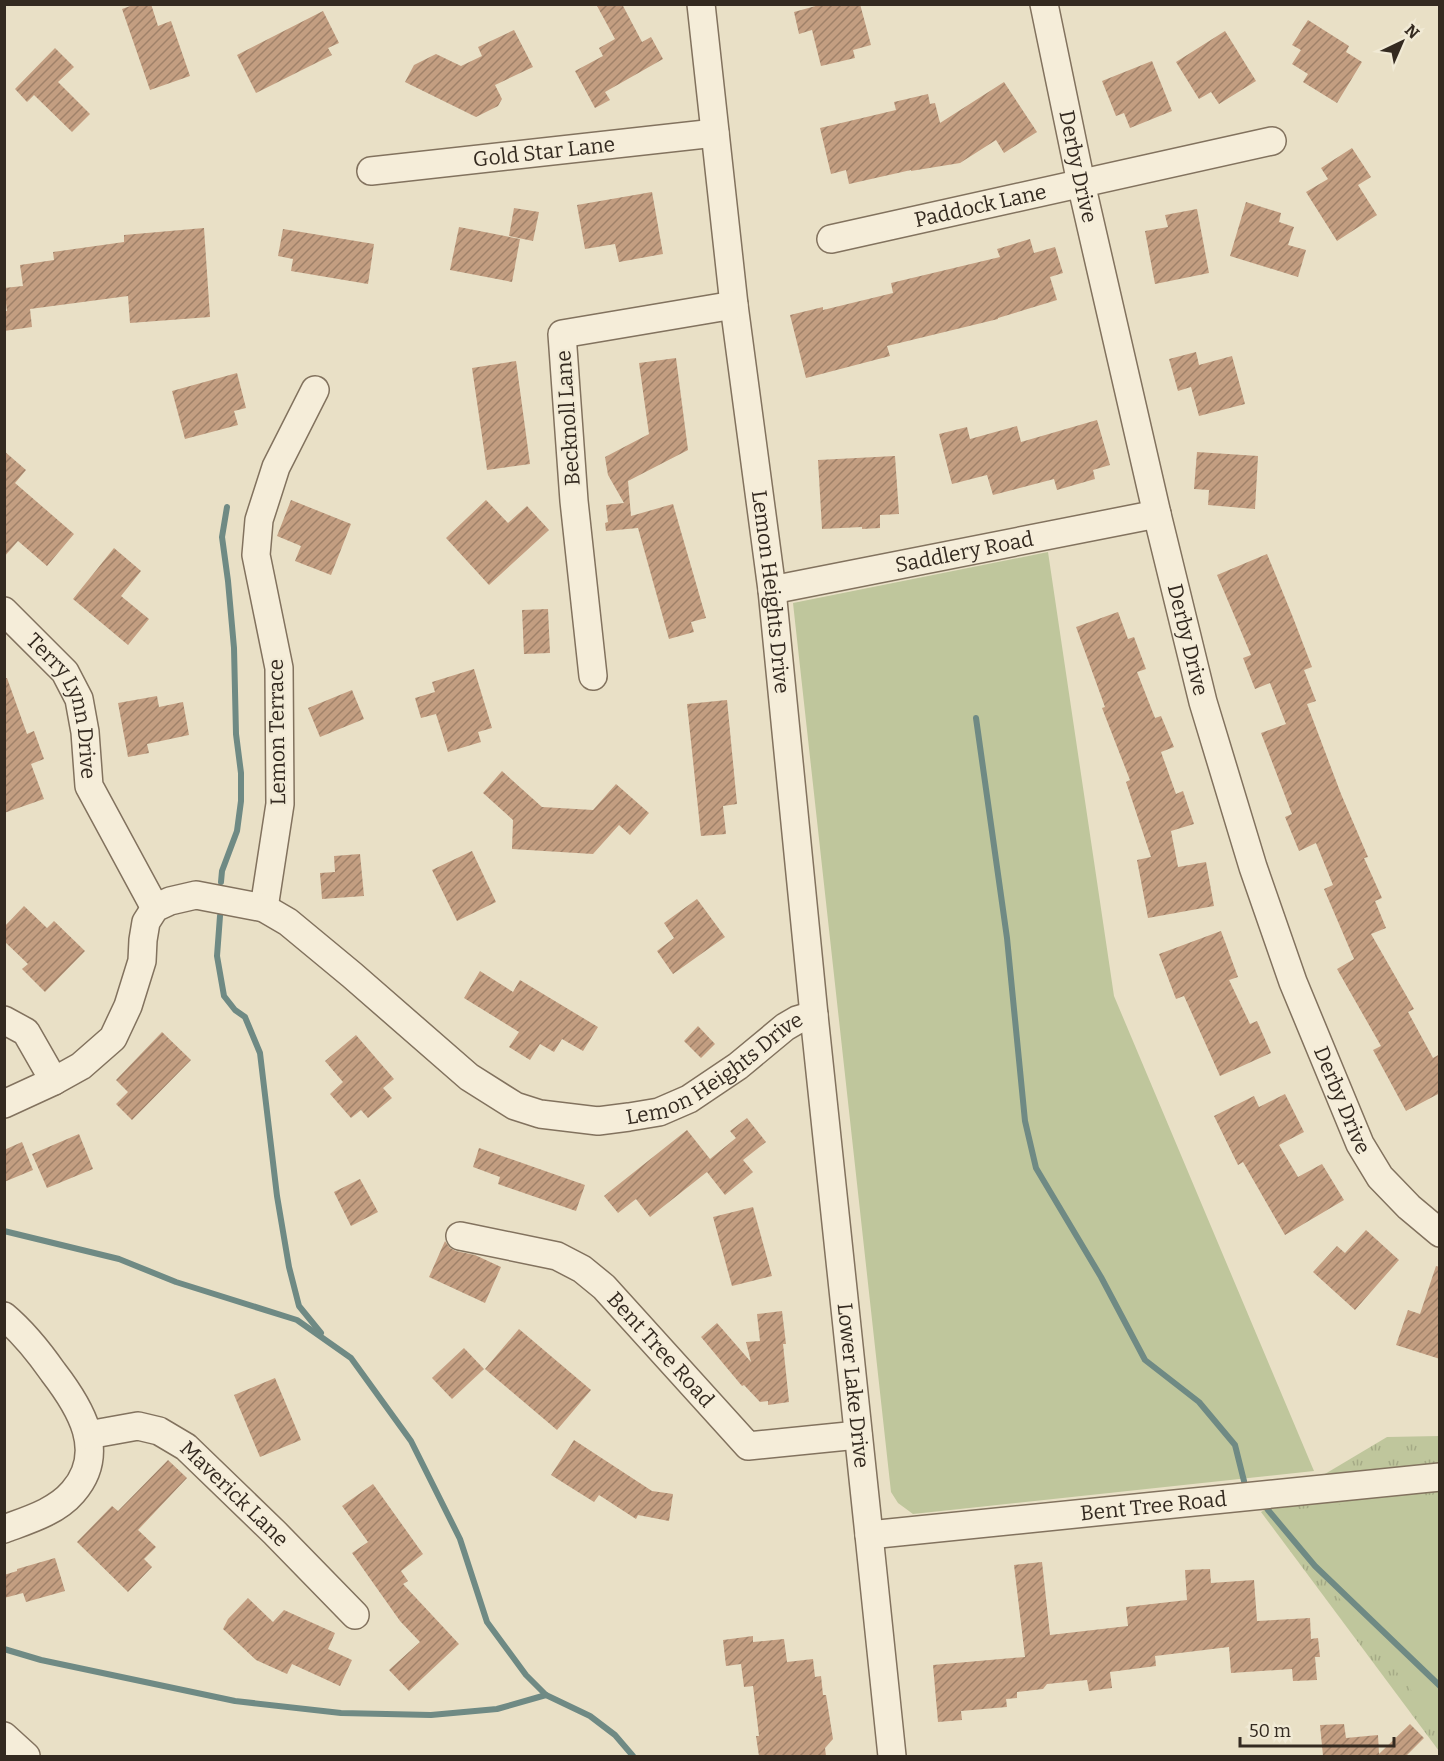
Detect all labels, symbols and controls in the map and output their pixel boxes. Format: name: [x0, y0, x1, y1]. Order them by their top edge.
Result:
north arrow: [1372, 12, 1432, 72]
text: N: [1401, 20, 1423, 43]
street label: Derby Drive: [1053, 108, 1103, 225]
street label: Gold Star Lane: [472, 131, 616, 173]
street label: Paddock Lane: [912, 179, 1049, 233]
street label: Becknoll Lane: [550, 349, 586, 487]
street label: Lemon Heights Drive: [746, 489, 795, 695]
street label: Saddlery Road: [893, 526, 1036, 578]
street label: Derby Drive: [1162, 581, 1214, 698]
street label: Terry Lynn Drive: [21, 628, 101, 780]
street label: Lemon Terrace: [263, 659, 291, 805]
street label: Lemon Heights Drive: [624, 1007, 807, 1130]
street label: Derby Drive: [1308, 1042, 1376, 1159]
street label: Bent Tree Road: [602, 1286, 720, 1413]
street label: Lower Lake Drive: [832, 1302, 875, 1469]
street label: Maverick Lane: [175, 1435, 294, 1552]
street label: Bent Tree Road: [1079, 1486, 1228, 1526]
scale bar: [1240, 1710, 1394, 1748]
text: 50 m: [1249, 1720, 1291, 1742]

